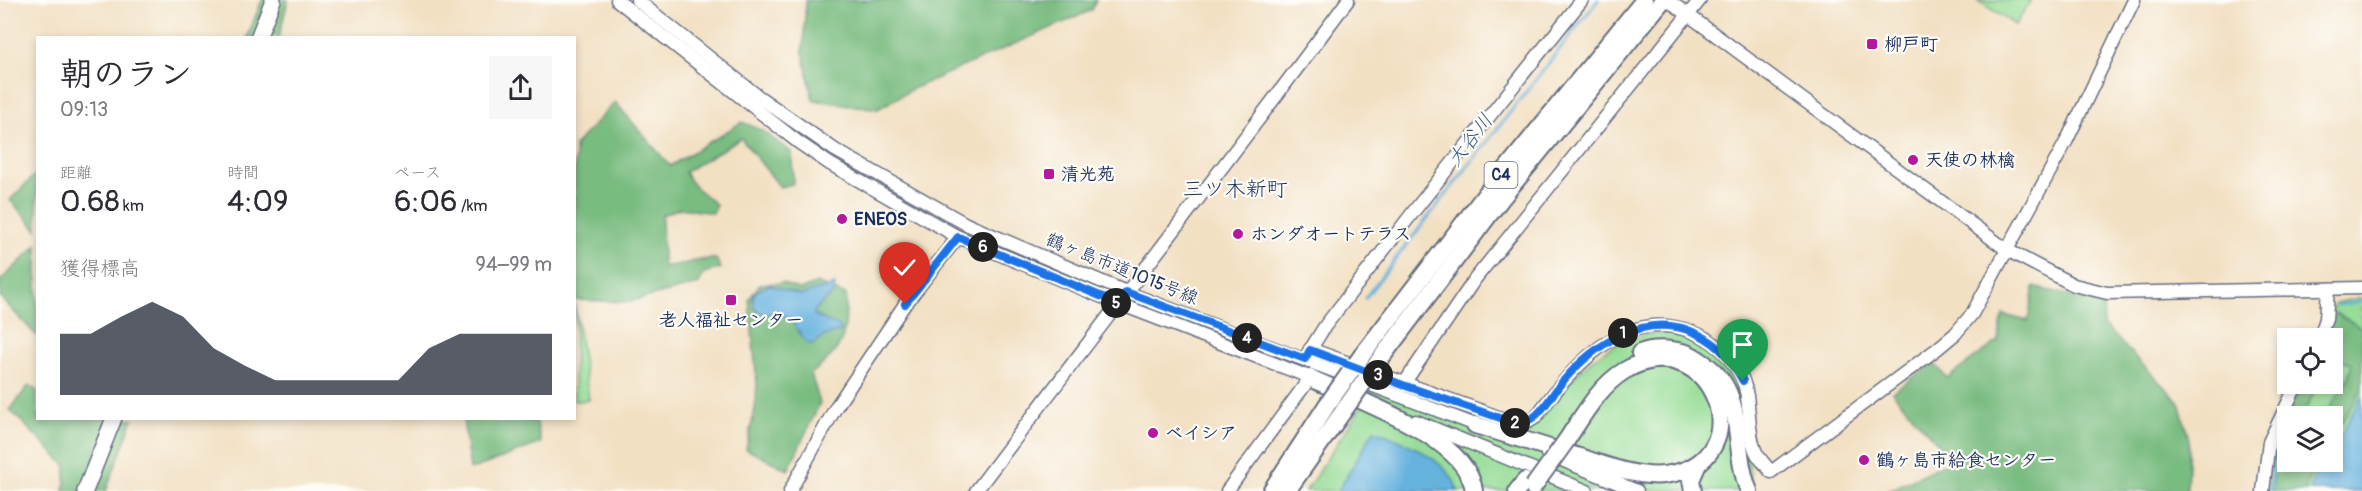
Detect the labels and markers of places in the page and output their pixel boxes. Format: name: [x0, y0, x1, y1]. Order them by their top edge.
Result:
place label: 柳戸町: [1884, 33, 1938, 56]
marker: 柳戸町: [1865, 37, 1879, 51]
place label: 天使の林檎: [1925, 149, 2015, 172]
marker: 天使の林檎: [1906, 153, 1920, 167]
place label: 清光苑: [1061, 163, 1115, 186]
marker: 清光苑: [1042, 167, 1056, 181]
place label: ENEOS: [854, 208, 907, 231]
marker: ENEOS: [835, 212, 849, 226]
place label: ホンダオートテラス: [1250, 223, 1411, 246]
marker: ホンダオートテラス: [1231, 227, 1245, 241]
pin: 6: [968, 232, 998, 262]
pin: [879, 242, 930, 304]
pin: 5: [1101, 288, 1131, 318]
marker: 老人福祉センター: [724, 293, 738, 307]
place label: 老人福祉センター: [659, 309, 803, 332]
pin: 1: [1608, 318, 1638, 348]
pin: [1717, 319, 1768, 381]
pin: 4: [1232, 323, 1262, 353]
pin: 3: [1363, 360, 1393, 390]
pin: 2: [1500, 408, 1530, 438]
place label: ベイシア: [1165, 422, 1237, 445]
marker: ベイシア: [1146, 426, 1160, 440]
place label: 鶴ヶ島市給食センター: [1876, 449, 2056, 472]
marker: 鶴ヶ島市給食センター: [1857, 453, 1871, 467]

